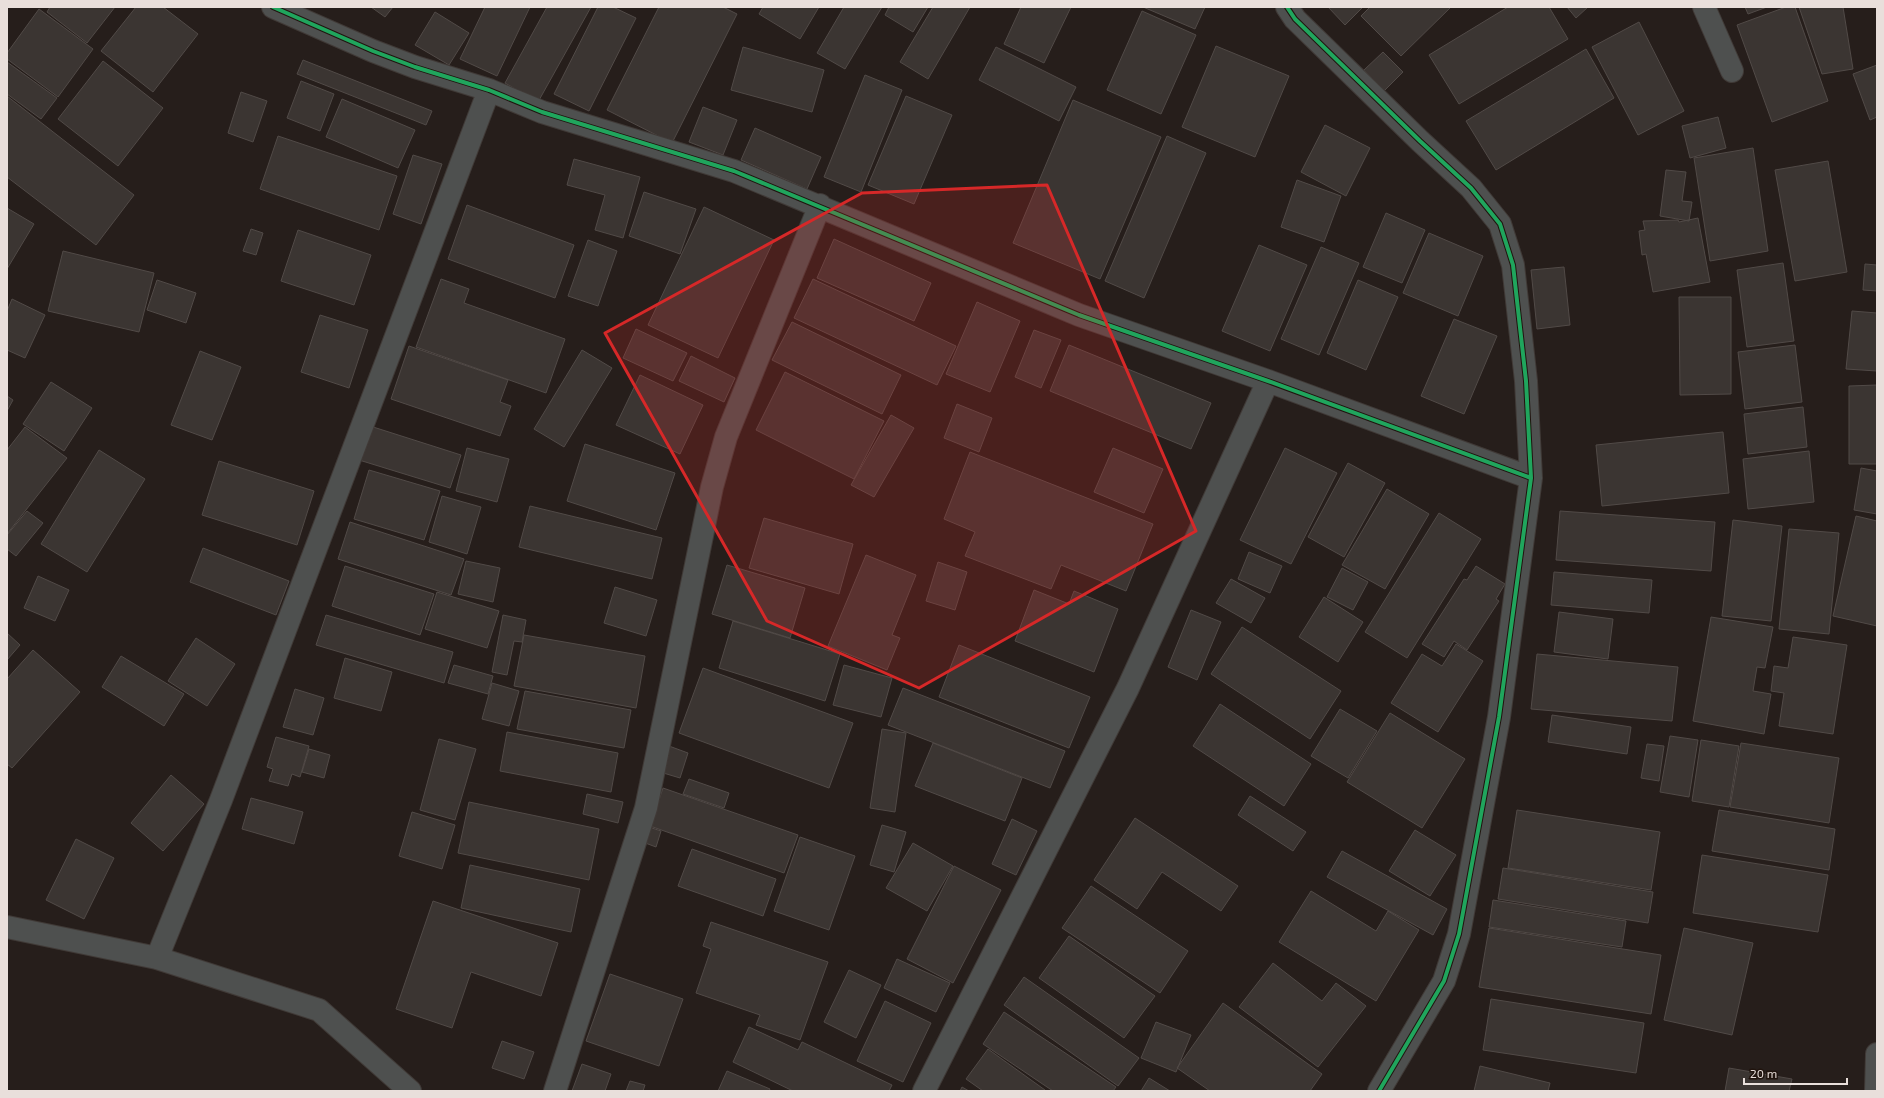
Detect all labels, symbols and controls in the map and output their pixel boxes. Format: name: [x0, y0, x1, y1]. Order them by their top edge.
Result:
scale bar: [1744, 1060, 1847, 1086]
text: 20 m: [1750, 1066, 1777, 1080]

